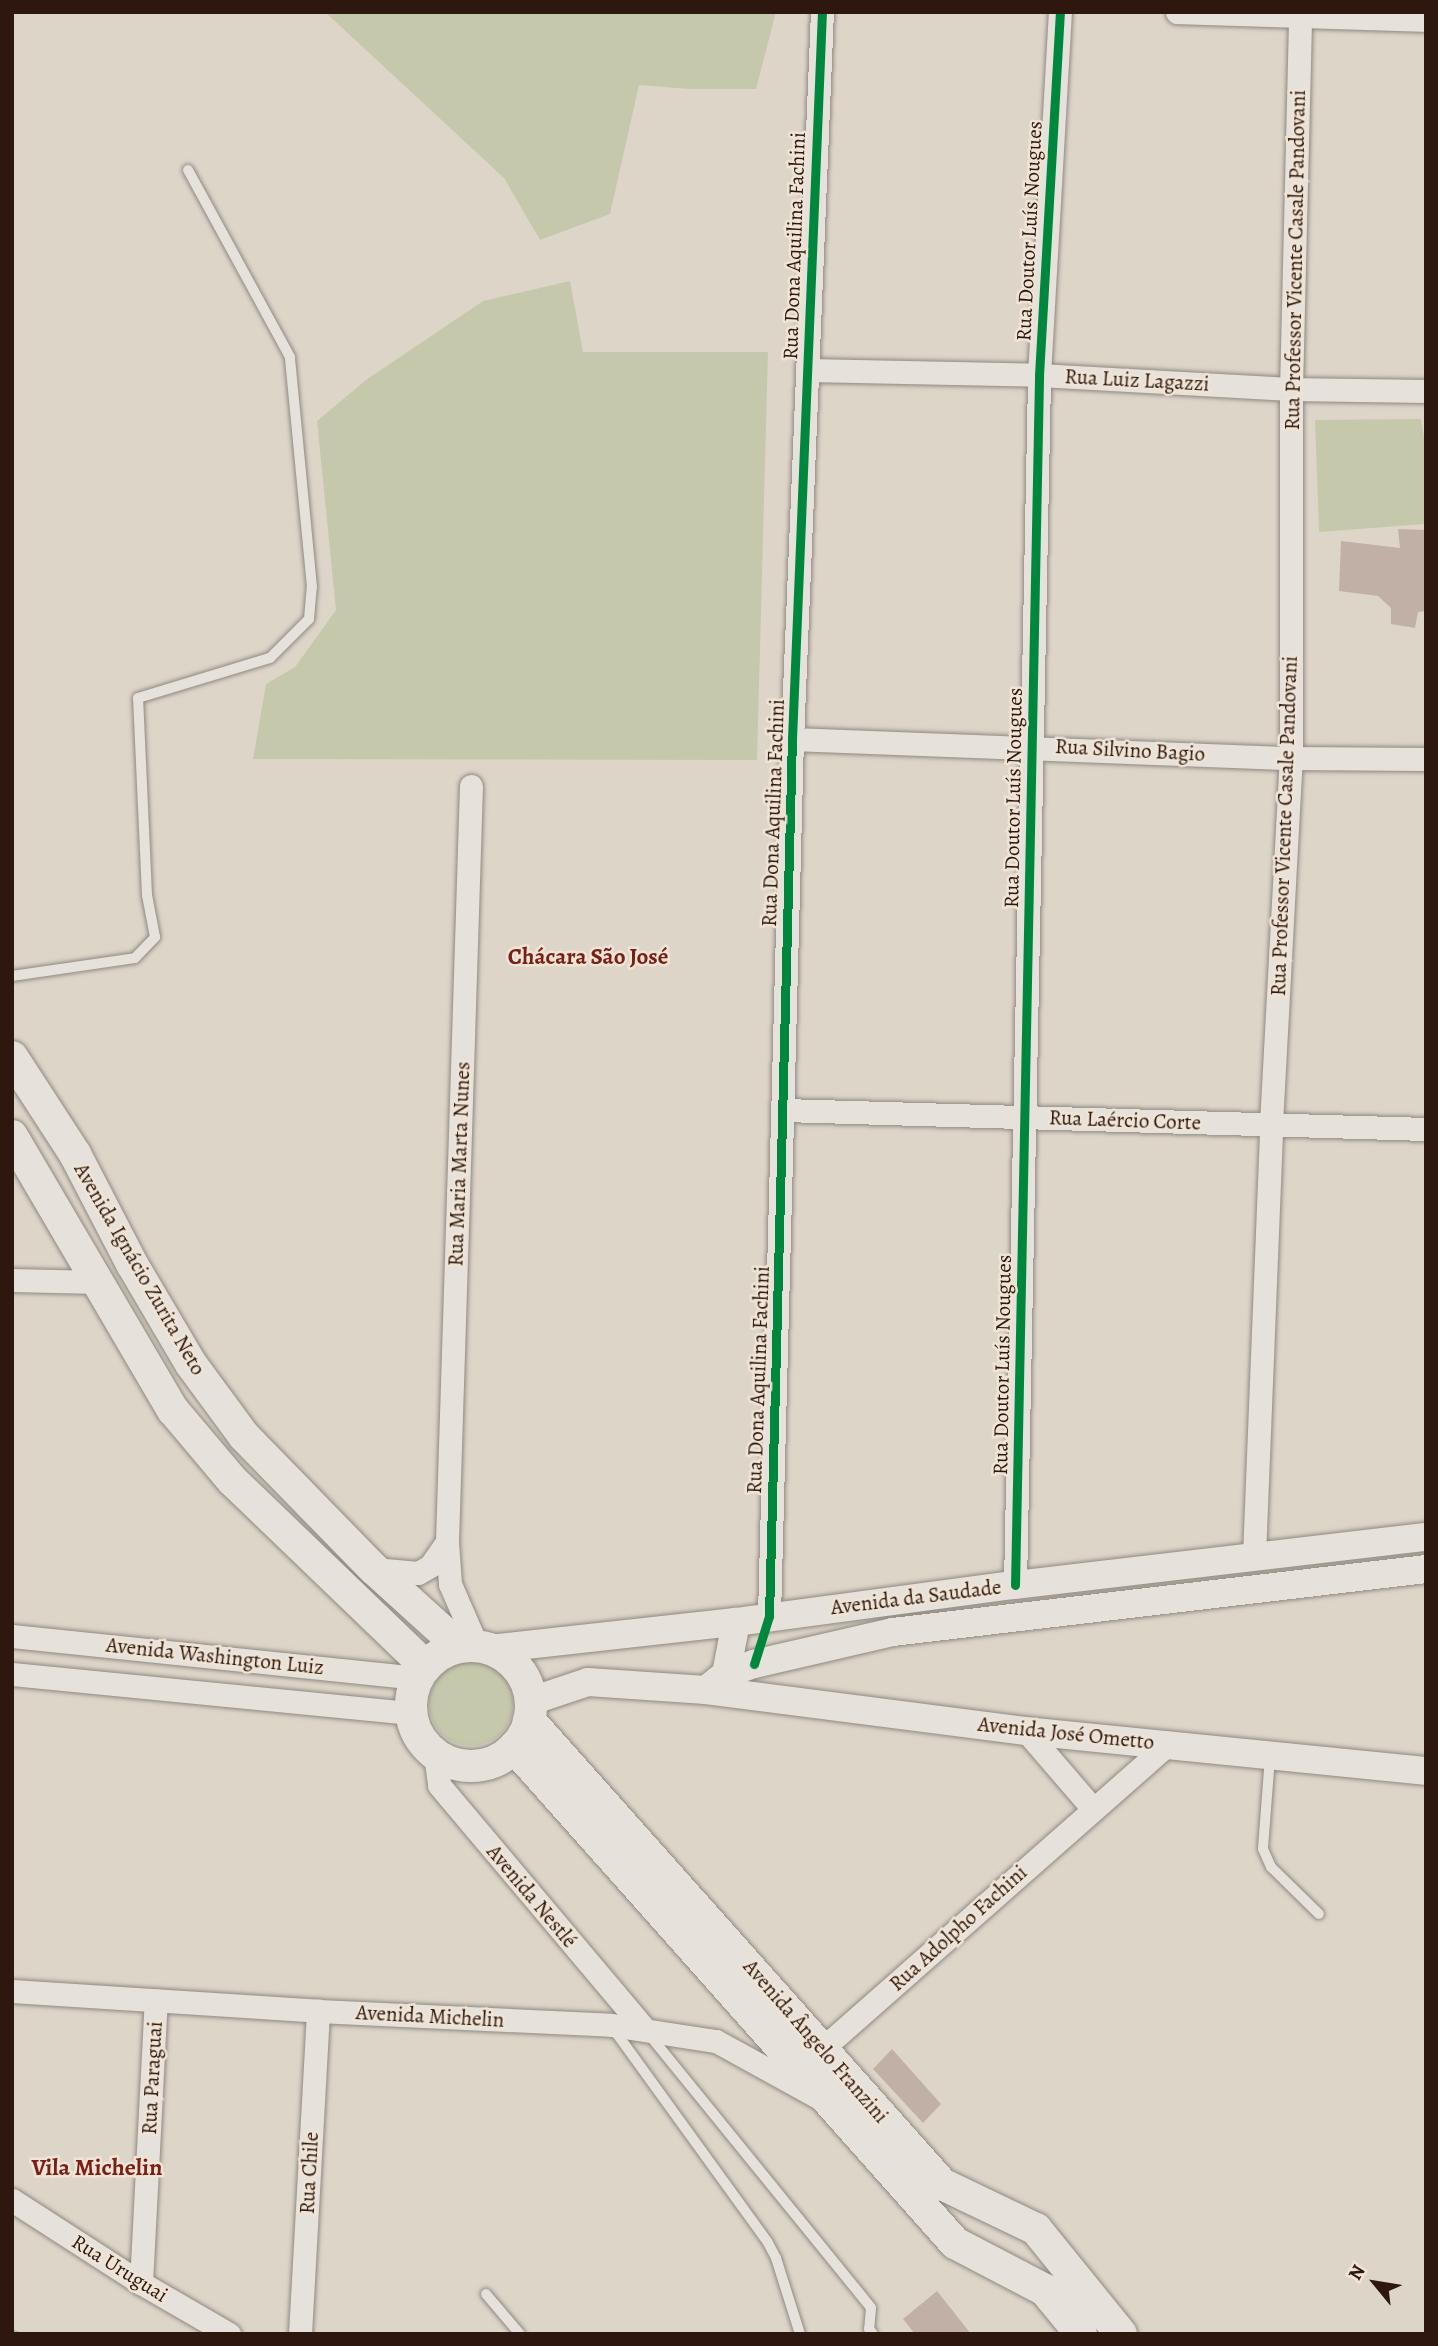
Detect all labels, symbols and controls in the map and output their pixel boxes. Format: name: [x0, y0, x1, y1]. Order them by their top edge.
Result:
street label: Rua Professor Vicente Casale Pandovani: [1279, 90, 1311, 430]
street label: Rua Doutor Luís Nougues: [1011, 120, 1047, 342]
street label: Rua Dona Aquilina Fachini: [777, 132, 811, 360]
street label: Rua Luiz Lagazzi: [1064, 364, 1210, 396]
street label: Rua Professor Vicente Casale Pandovani: [1265, 655, 1303, 997]
street label: Rua Doutor Luís Nougues: [998, 688, 1028, 908]
street label: Rua Dona Aquilina Fachini: [756, 699, 790, 927]
street label: Rua Silvino Bagio: [1054, 733, 1206, 767]
district label: Chácara São José: [508, 943, 668, 971]
street label: Rua Maria Marta Nunes: [443, 1061, 475, 1267]
street label: Rua Laércio Corte: [1049, 1105, 1201, 1135]
street label: Avenida Ignácio Zurita Neto: [69, 1158, 211, 1380]
street label: Rua Doutor Luís Nougues: [987, 1255, 1017, 1475]
street label: Rua Dona Aquilina Fachini: [741, 1266, 775, 1494]
street label: Avenida da Saudade: [829, 1574, 1003, 1620]
street label: Avenida Washington Luiz: [105, 1632, 325, 1680]
street label: Avenida José Ometto: [977, 1711, 1155, 1755]
street label: Avenida Nestlé: [482, 1839, 582, 1953]
street label: Rua Adolpho Fachini: [884, 1860, 1032, 1996]
street label: Avenida Ângelo Franzini: [738, 1954, 894, 2128]
street label: Avenida Michelin: [355, 2000, 505, 2032]
street label: Rua Paraguai: [136, 2021, 168, 2135]
street label: Rua Chile: [294, 2131, 324, 2215]
district label: Vila Michelin: [31, 2154, 163, 2182]
street label: Rua Uruguai: [67, 2229, 173, 2307]
north arrow: [1340, 2248, 1410, 2318]
text: N: [1342, 2260, 1372, 2285]

